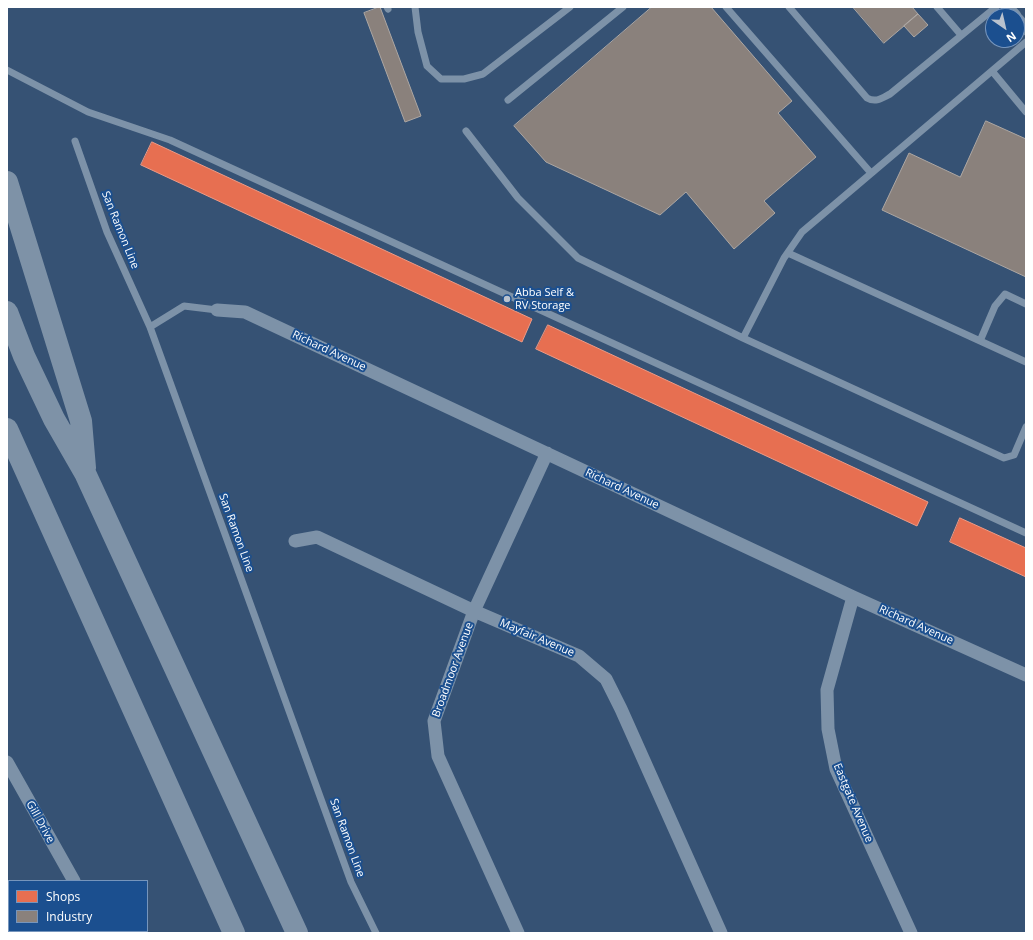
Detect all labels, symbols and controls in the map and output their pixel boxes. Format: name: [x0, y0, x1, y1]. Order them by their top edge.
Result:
north arrow: [985, 8, 1025, 48]
text: N: [1004, 29, 1019, 46]
street label: San Ramon Line: [98, 189, 142, 271]
place label: Abba Self & RV Storage: [515, 286, 574, 312]
marker: Abba Self & RV Storage: [502, 294, 512, 304]
street label: Richard Avenue: [290, 328, 368, 374]
street label: Richard Avenue: [583, 466, 661, 512]
street label: San Ramon Line: [216, 492, 256, 574]
street label: Richard Avenue: [877, 603, 955, 647]
street label: Mayfair Avenue: [498, 616, 576, 660]
street label: Broadmoor Avenue: [430, 621, 476, 719]
street label: Eastgate Avenue: [830, 761, 876, 845]
street label: San Ramon Line: [327, 797, 367, 879]
street label: Gill Drive: [23, 799, 57, 845]
legend: [8, 880, 148, 932]
text: Shops: [46, 888, 80, 905]
text: Industry: [46, 908, 92, 925]

